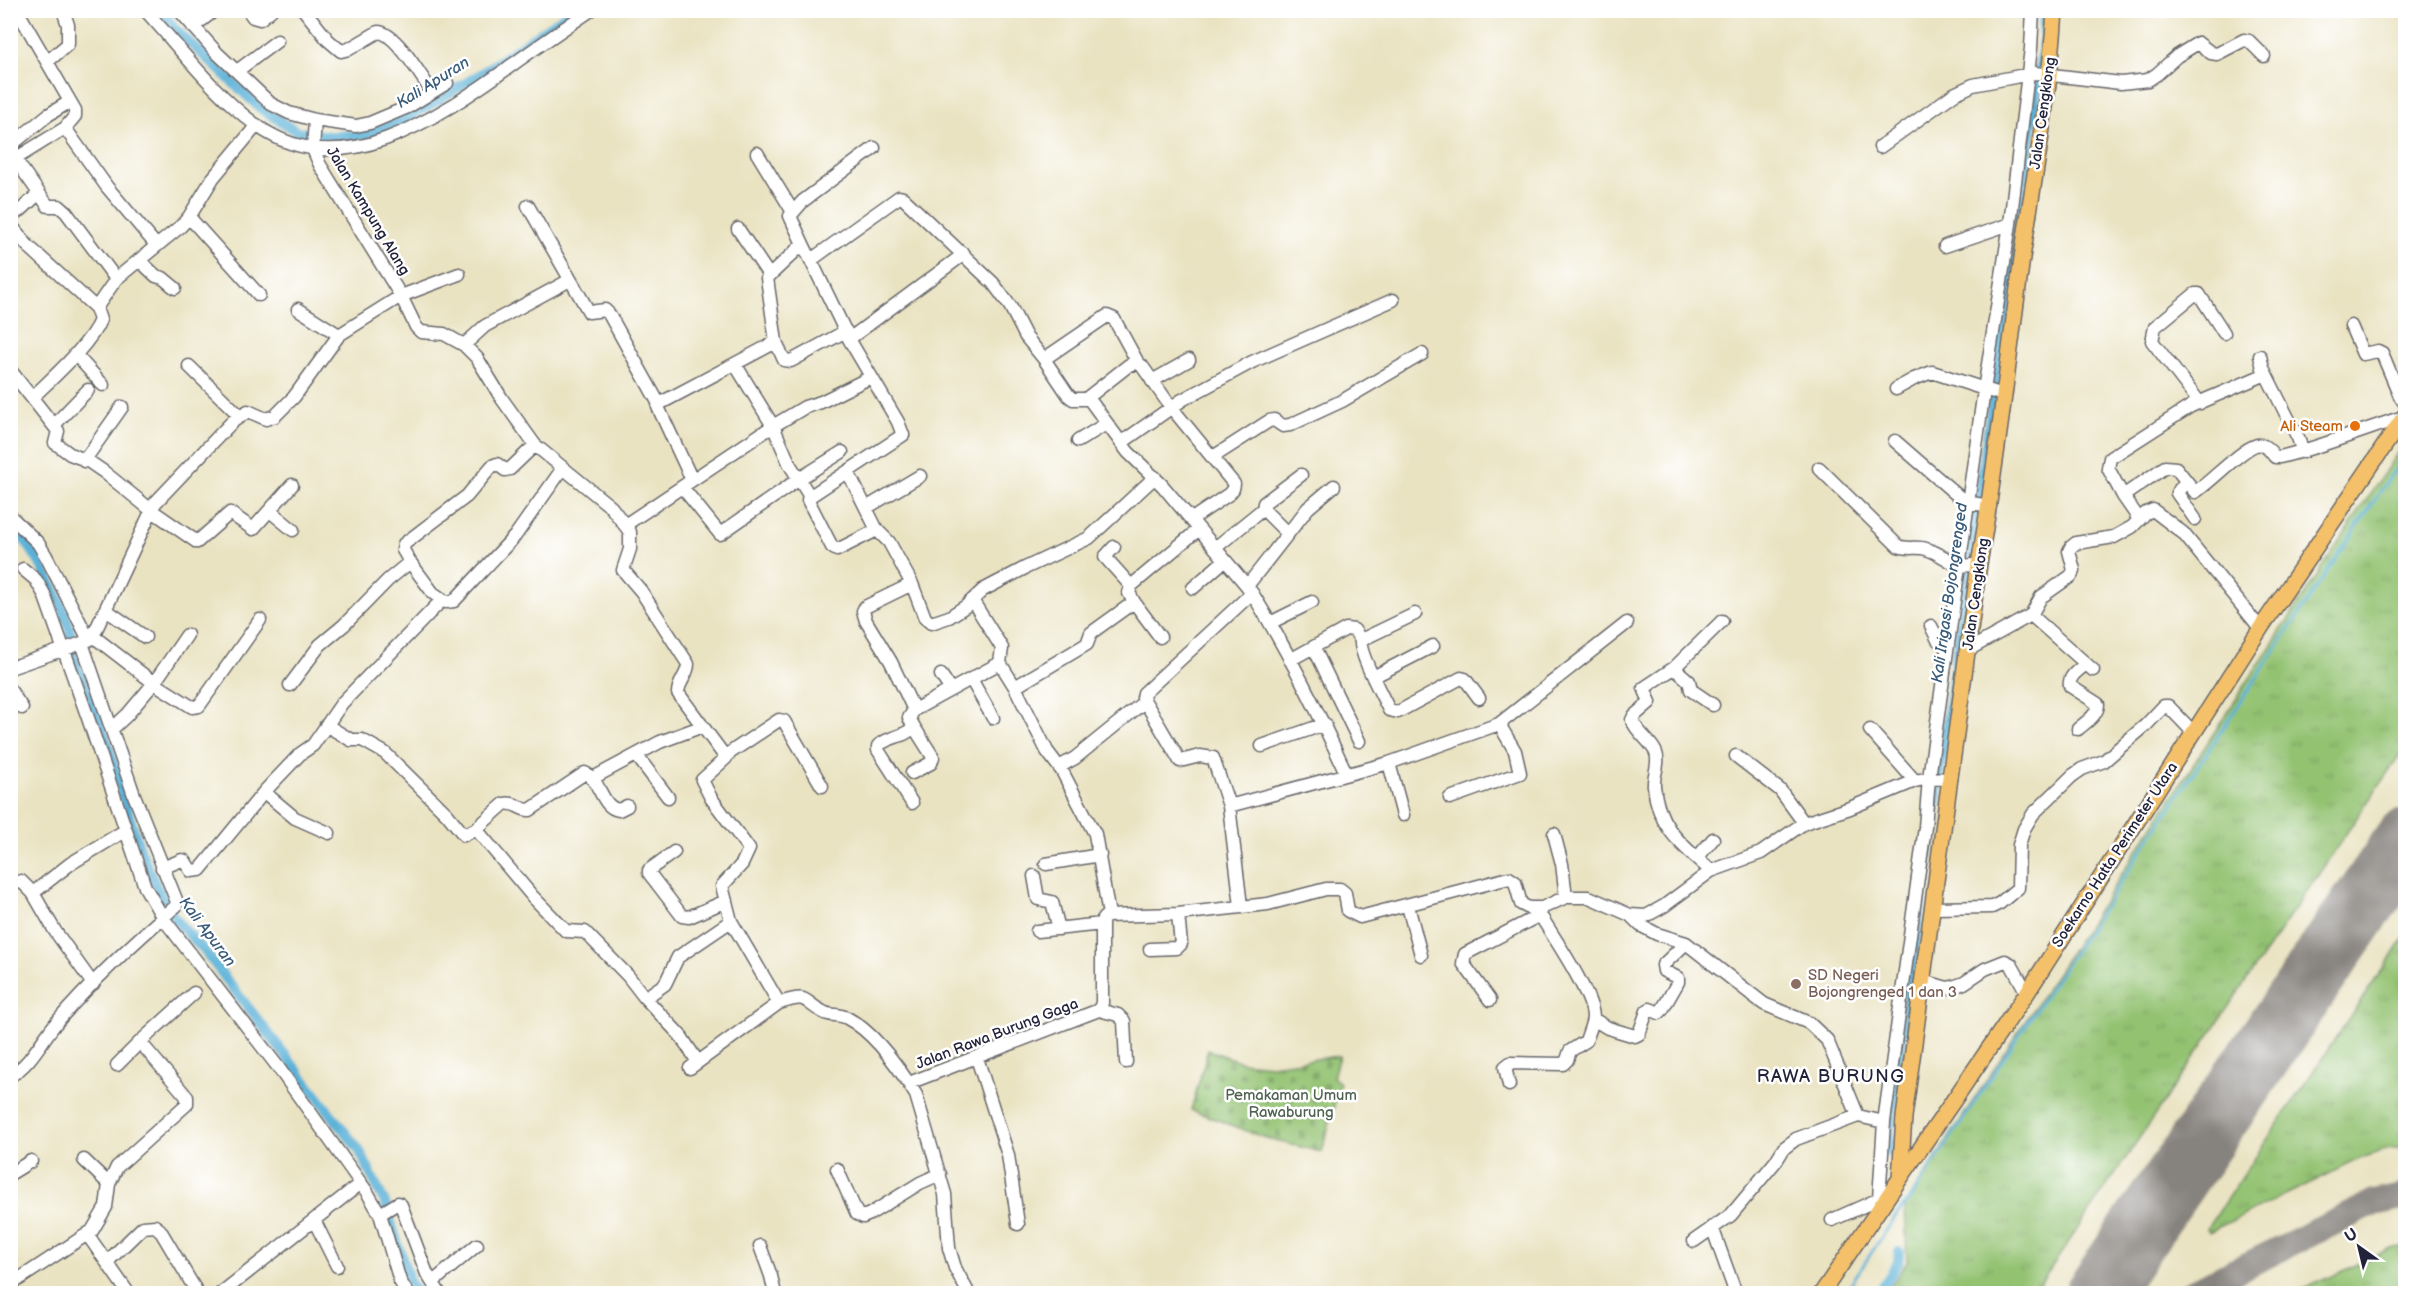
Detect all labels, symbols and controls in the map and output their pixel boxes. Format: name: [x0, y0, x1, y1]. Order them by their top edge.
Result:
water label: Kali Apuran: [393, 53, 473, 113]
street label: Jalan Cengklong: [2026, 56, 2060, 170]
street label: Jalan Kampung Alang: [322, 143, 414, 279]
place label: Ali Steam: [2280, 417, 2343, 436]
marker: Ali Steam: [2348, 419, 2362, 433]
water label: Kali Irigasi Bojongrenged: [1928, 501, 1972, 684]
street label: Jalan Cengklong: [1959, 537, 1993, 651]
street label: Soekarno Hatta Perimeter Utara: [2048, 759, 2182, 951]
water label: Kali Apuran: [175, 893, 239, 971]
place label: SD Negeri Bojongrenged 1 dan 3: [1808, 966, 1957, 1002]
marker: SD Negeri Bojongrenged 1 dan 3: [1789, 977, 1803, 991]
street label: Jalan Rawa Burung Gaga: [913, 994, 1081, 1074]
district label: RAWA BURUNG: [1757, 1066, 1905, 1087]
park label: Pemakaman Umum Rawaburung: [1225, 1086, 1357, 1122]
north arrow: [2329, 1217, 2389, 1277]
text: U: [2341, 1225, 2361, 1247]

